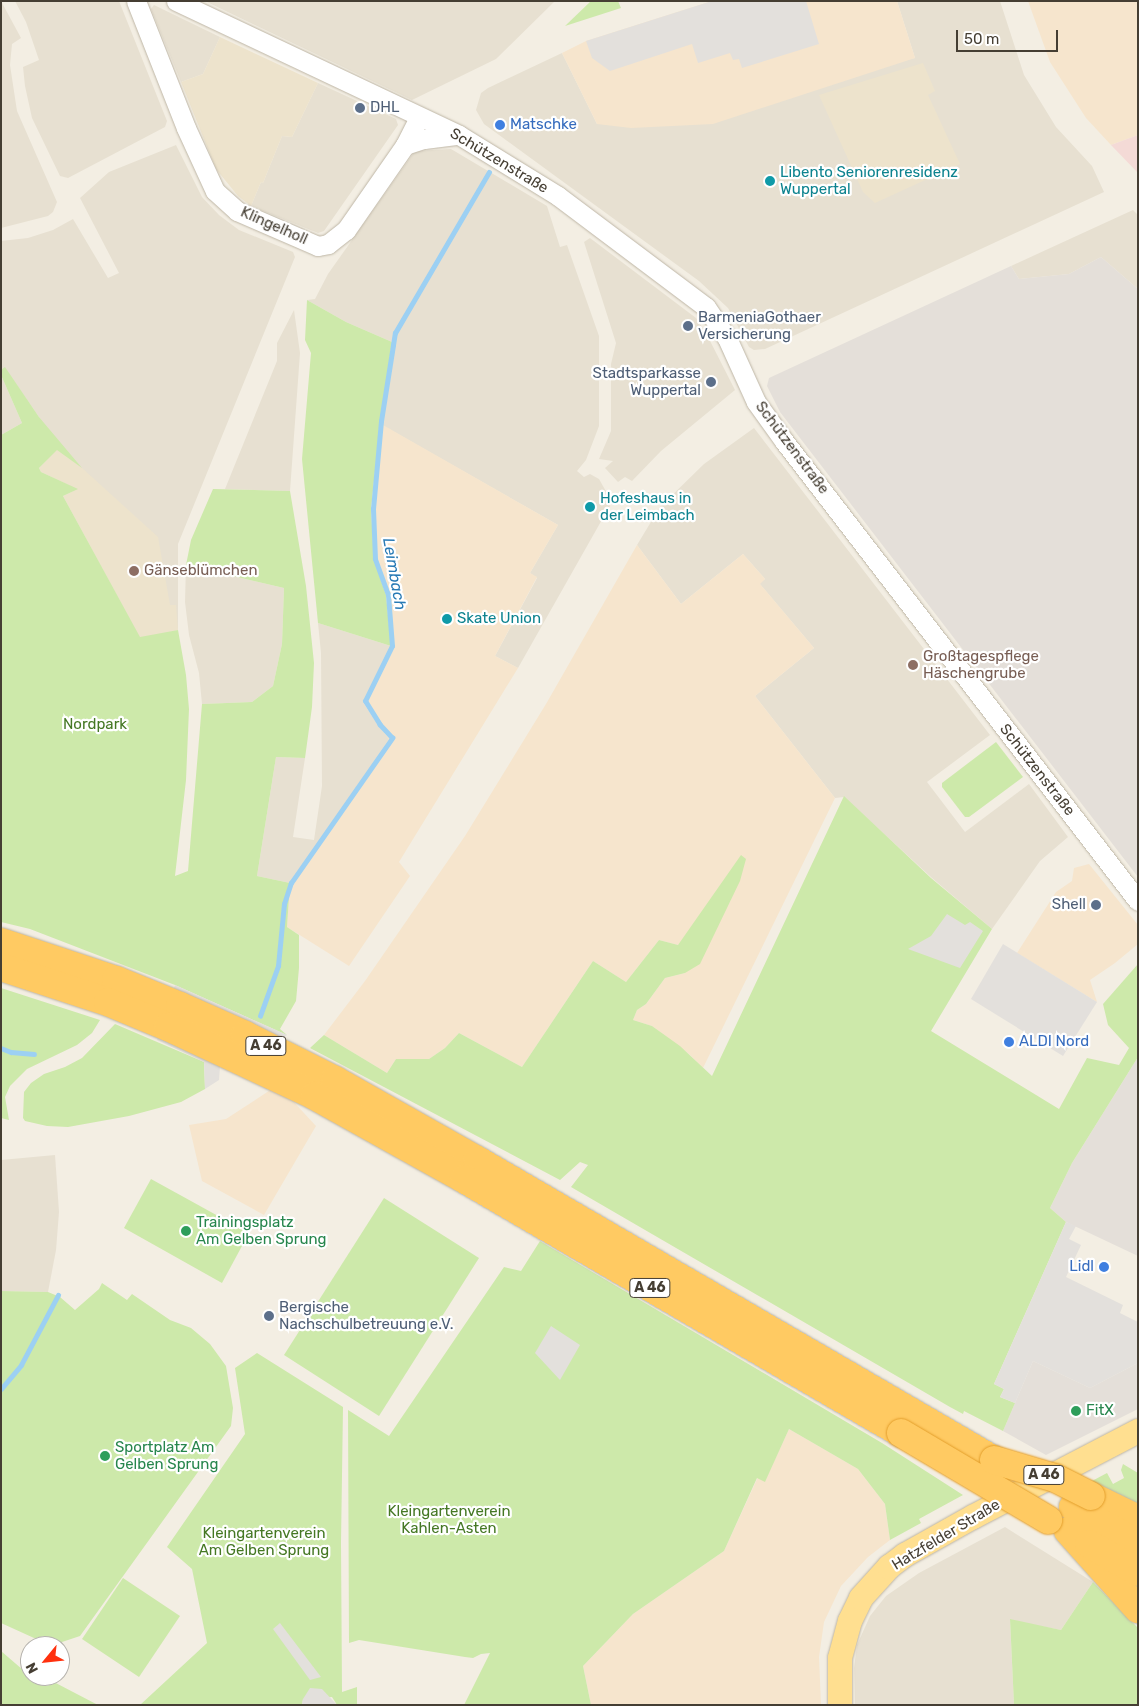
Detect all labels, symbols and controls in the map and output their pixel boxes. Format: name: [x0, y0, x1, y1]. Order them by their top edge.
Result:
scale bar: [959, 20, 1062, 52]
text: 50 m: [964, 30, 999, 48]
place label: DHL: [370, 99, 399, 117]
marker: DHL: [354, 102, 366, 114]
place label: Matschke: [510, 116, 577, 134]
marker: Matschke: [494, 119, 506, 131]
street label: Schützenstraße: [447, 125, 551, 197]
place label: Libento Seniorenresidenz Wuppertal: [780, 163, 958, 198]
marker: Libento Seniorenresidenz Wuppertal: [764, 175, 776, 187]
street label: Klingelholl: [238, 203, 310, 249]
place label: BarmeniaGothaer Versicherung: [698, 308, 821, 343]
marker: BarmeniaGothaer Versicherung: [682, 320, 694, 332]
place label: Stadtsparkasse Wuppertal: [593, 364, 701, 399]
marker: Stadtsparkasse Wuppertal: [705, 376, 717, 388]
street label: Schützenstraße: [751, 398, 833, 498]
place label: Hofeshaus in der Leimbach: [600, 489, 695, 524]
marker: Hofeshaus in der Leimbach: [584, 501, 596, 513]
water label: Leimbach: [378, 536, 410, 612]
place label: Gänseblümchen: [144, 562, 257, 580]
marker: Gänseblümchen: [128, 565, 140, 577]
place label: Skate Union: [457, 610, 541, 628]
marker: Skate Union: [441, 613, 453, 625]
place label: Großtagespflege Häschengrube: [923, 647, 1039, 682]
marker: Großtagespflege Häschengrube: [907, 659, 919, 671]
park label: Nordpark: [63, 716, 127, 734]
street label: Schützenstraße: [996, 721, 1078, 819]
place label: Shell: [1052, 896, 1086, 914]
marker: Shell: [1090, 899, 1102, 911]
place label: ALDI Nord: [1019, 1033, 1089, 1051]
road number: A 46: [245, 1034, 287, 1058]
marker: ALDI Nord: [1003, 1036, 1015, 1048]
place label: Trainingsplatz Am Gelben Sprung: [196, 1213, 326, 1248]
marker: Trainingsplatz Am Gelben Sprung: [180, 1225, 192, 1237]
place label: Lidl: [1069, 1258, 1094, 1276]
marker: Lidl: [1098, 1261, 1110, 1273]
road number: A 46: [629, 1276, 671, 1300]
place label: Bergische Nachschulbetreuung e.V.: [279, 1298, 453, 1333]
marker: Bergische Nachschulbetreuung e.V.: [263, 1310, 275, 1322]
place label: FitX: [1086, 1402, 1114, 1420]
marker: FitX: [1070, 1405, 1082, 1417]
place label: Sportplatz Am Gelben Sprung: [115, 1438, 218, 1473]
marker: Sportplatz Am Gelben Sprung: [99, 1450, 111, 1462]
road number: A 46: [1023, 1464, 1065, 1486]
street label: Hatzfelder Straße: [889, 1496, 1003, 1574]
park label: Kleingartenverein Kahlen-Asten: [388, 1502, 510, 1537]
park label: Kleingartenverein Am Gelben Sprung: [199, 1524, 329, 1559]
north arrow: [20, 1636, 70, 1686]
text: N: [22, 1659, 42, 1676]

